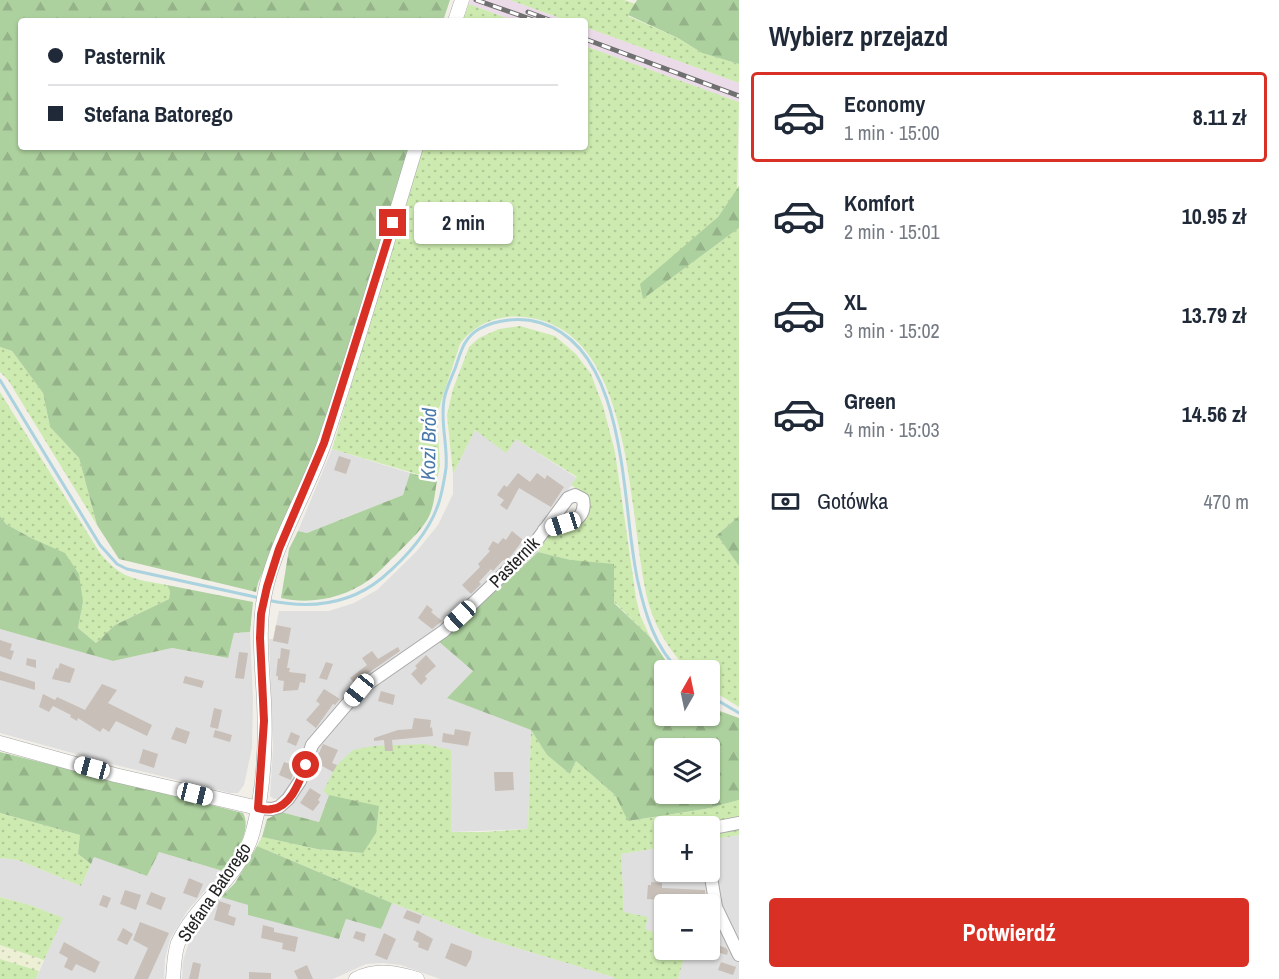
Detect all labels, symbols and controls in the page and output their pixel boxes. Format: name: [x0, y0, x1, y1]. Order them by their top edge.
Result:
text: Wybierz przejazd: [769, 18, 948, 54]
text: Pasternik: [84, 41, 165, 71]
text: Economy: [844, 89, 925, 119]
icon: car: [772, 90, 826, 144]
text: Stefana Batorego: [84, 99, 233, 129]
text: 8.11 zł: [1193, 102, 1246, 132]
text: 1 min · 15:00: [844, 119, 940, 146]
text: Komfort: [844, 188, 914, 218]
icon: car: [772, 189, 826, 243]
text: 10.95 zł: [1182, 201, 1246, 231]
callout: 2 min: [414, 202, 513, 244]
route end: [379, 209, 406, 236]
text: 2 min: [442, 209, 485, 236]
text: 2 min · 15:01: [844, 218, 940, 245]
text: XL: [844, 287, 867, 317]
icon: car: [772, 288, 826, 342]
text: 13.79 zł: [1182, 300, 1246, 330]
text: 3 min · 15:02: [844, 317, 940, 344]
text: Green: [844, 386, 896, 416]
icon: car: [772, 387, 826, 441]
text: 14.56 zł: [1182, 399, 1246, 429]
water label: Kozi Bród: [414, 407, 442, 480]
text: 4 min · 15:03: [844, 416, 940, 443]
icon: cash: [769, 485, 802, 518]
text: Gotówka: [817, 486, 888, 516]
text: 470 m: [1203, 488, 1249, 515]
car: [543, 510, 583, 538]
street label: Pasternik: [483, 530, 545, 593]
car: [441, 597, 479, 635]
north arrow: [654, 660, 720, 726]
map controls: [654, 660, 720, 960]
car: [341, 670, 377, 710]
button: layers: [654, 738, 720, 804]
route start: [292, 751, 319, 778]
car: [72, 755, 112, 781]
car: [175, 781, 215, 807]
button: +: [654, 816, 720, 882]
street label: Stefana Batorego: [172, 837, 256, 947]
button: −: [654, 894, 720, 960]
button: Potwierdź: [769, 898, 1249, 967]

